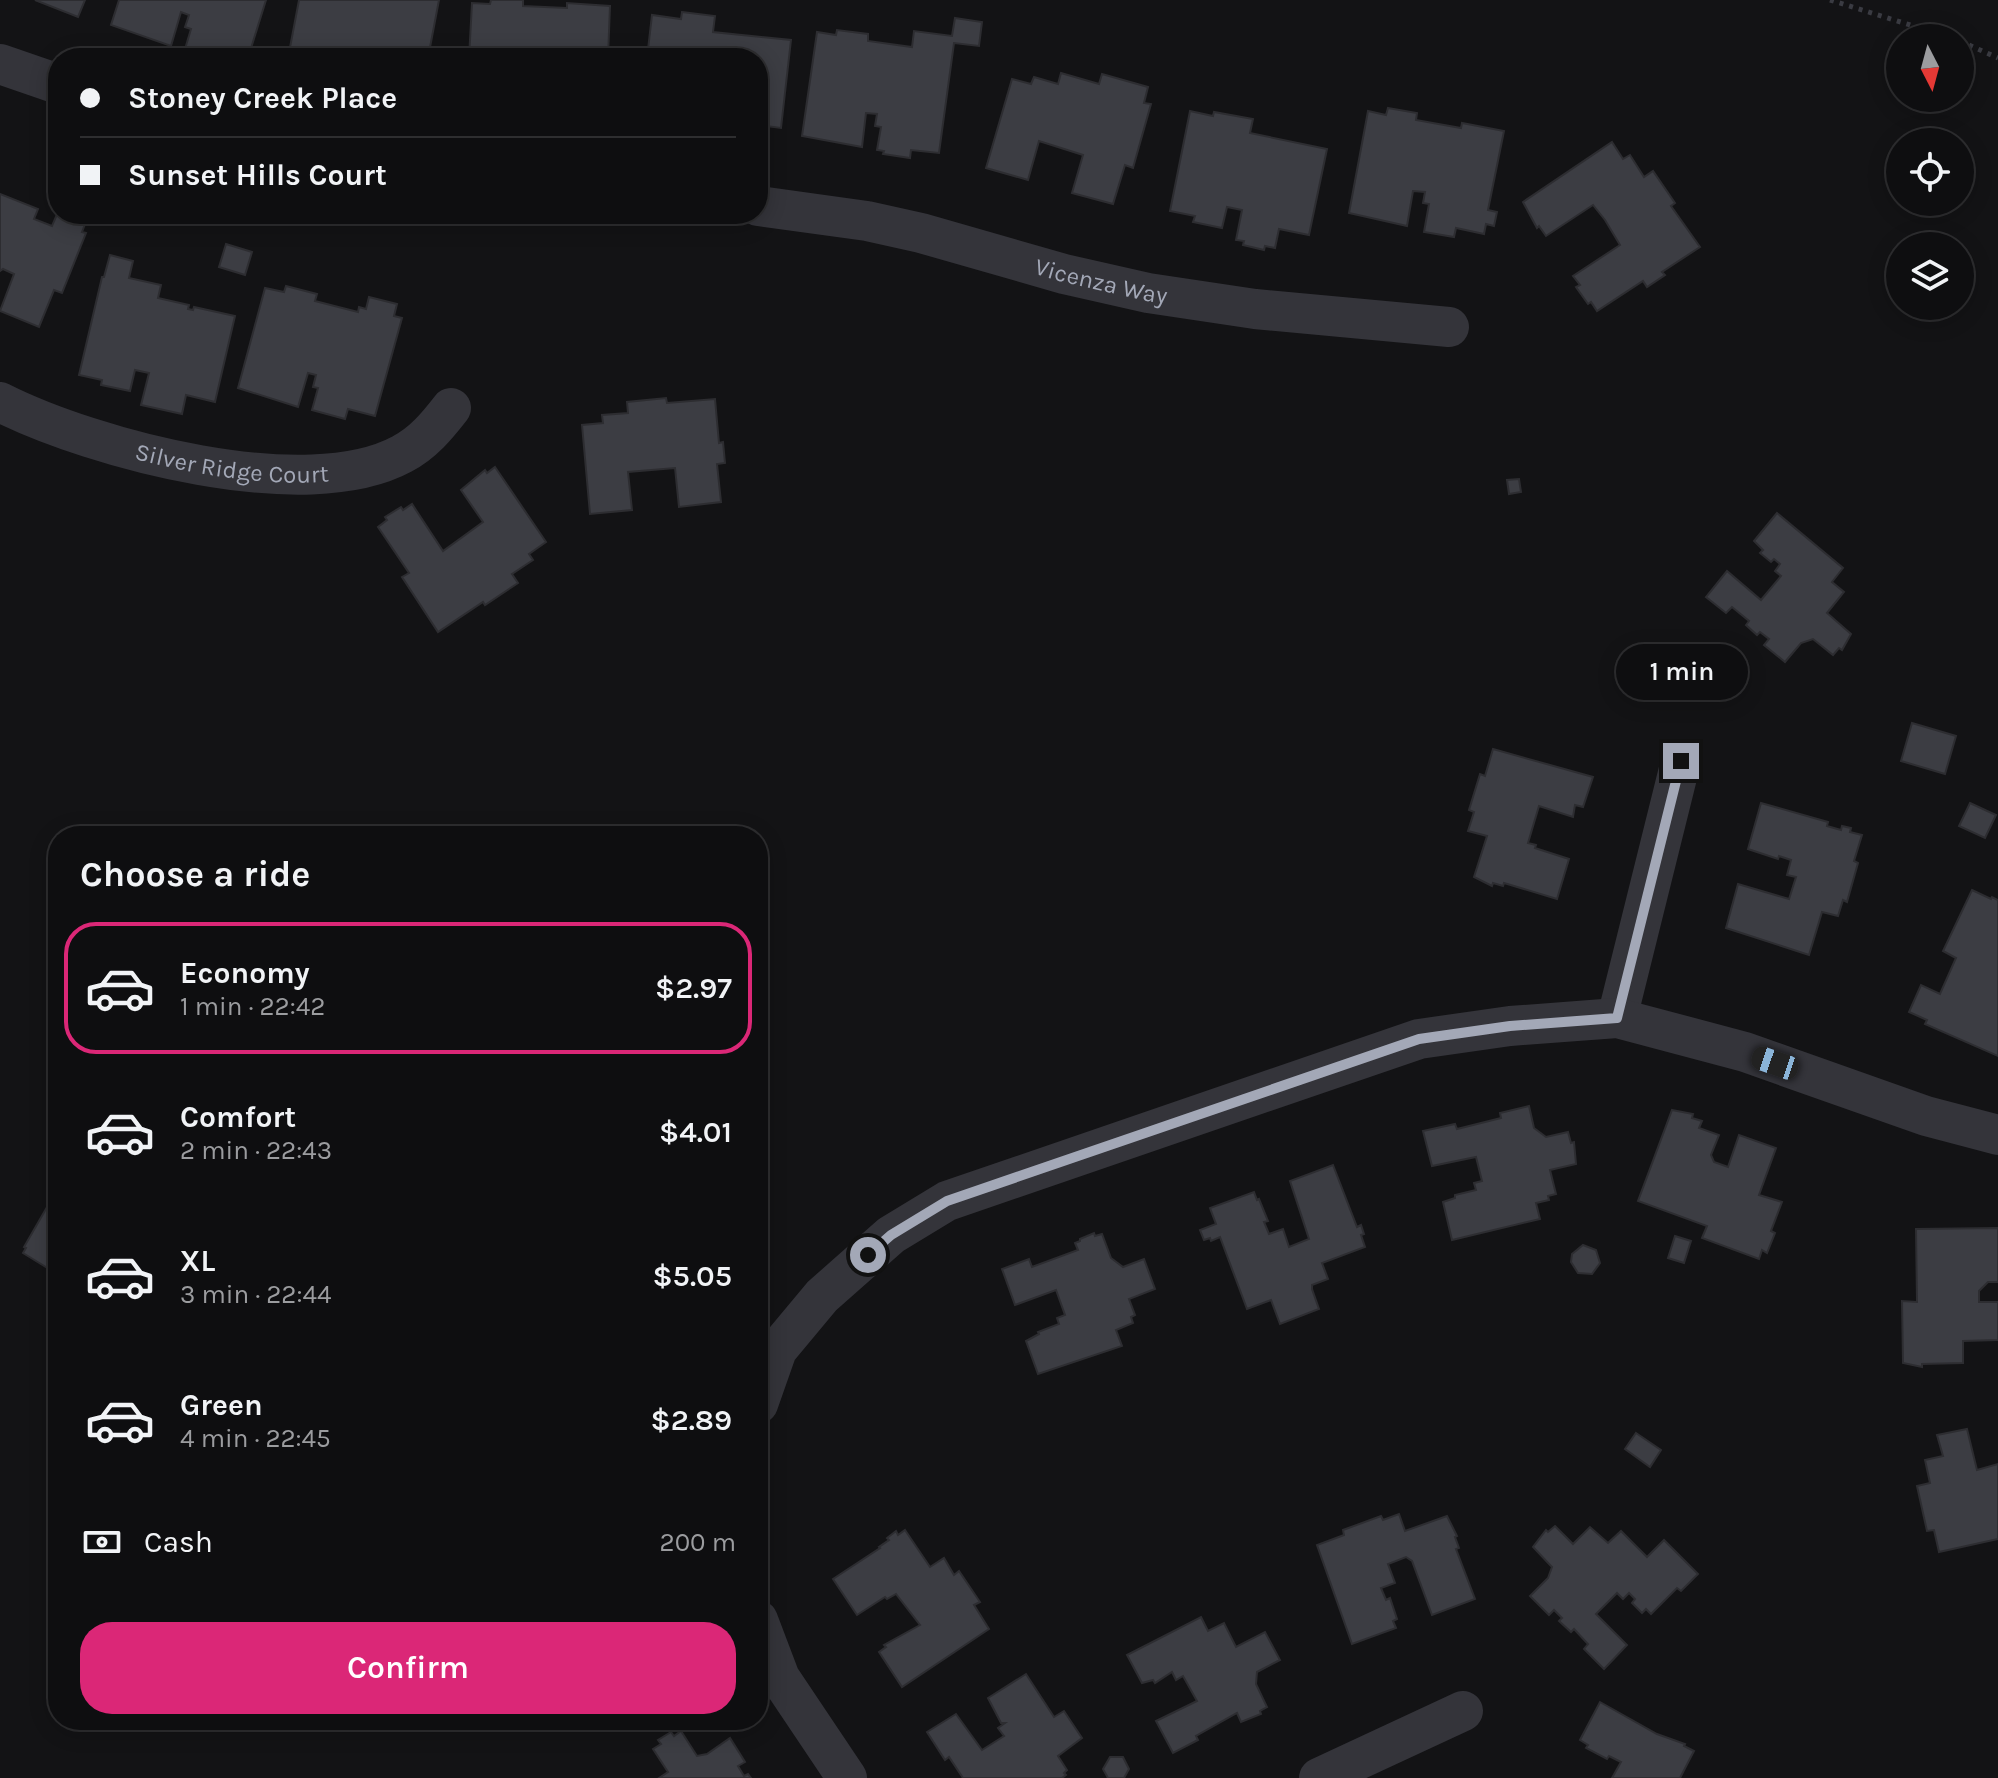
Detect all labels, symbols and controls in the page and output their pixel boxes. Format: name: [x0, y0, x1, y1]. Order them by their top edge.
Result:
north arrow: [1886, 24, 1974, 112]
map controls: [1886, 24, 1974, 320]
text: Stoney Creek Place: [128, 80, 397, 116]
button: locate: [1886, 128, 1974, 216]
text: Sunset Hills Court: [128, 157, 387, 193]
button: layers: [1886, 232, 1974, 320]
street label: Vicenza Way: [1032, 252, 1169, 310]
street label: Silver Ridge Court: [132, 437, 330, 489]
callout: 1 min: [1615, 645, 1747, 701]
text: 1 min: [1650, 656, 1714, 687]
route end: [1663, 743, 1699, 779]
text: Choose a ride: [80, 853, 310, 895]
icon: car: [84, 952, 156, 1024]
text: Economy: [180, 955, 310, 991]
text: $2.97: [655, 970, 732, 1006]
text: 1 min · 22:42: [180, 991, 325, 1022]
car: [1748, 1044, 1802, 1082]
icon: car: [84, 1096, 156, 1168]
text: Comfort: [180, 1099, 296, 1135]
text: $4.01: [659, 1114, 732, 1150]
text: 2 min · 22:43: [180, 1135, 332, 1166]
route start: [850, 1237, 886, 1273]
icon: car: [84, 1240, 156, 1312]
text: XL: [180, 1243, 215, 1279]
text: $5.05: [652, 1258, 732, 1294]
text: 3 min · 22:44: [180, 1279, 331, 1310]
icon: car: [84, 1384, 156, 1456]
text: Green: [180, 1387, 263, 1423]
text: $2.89: [651, 1402, 732, 1438]
text: 4 min · 22:45: [180, 1423, 331, 1454]
icon: cash: [80, 1520, 124, 1564]
text: Cash: [144, 1524, 213, 1560]
text: 200 m: [660, 1527, 736, 1558]
button: Confirm: [80, 1622, 736, 1714]

